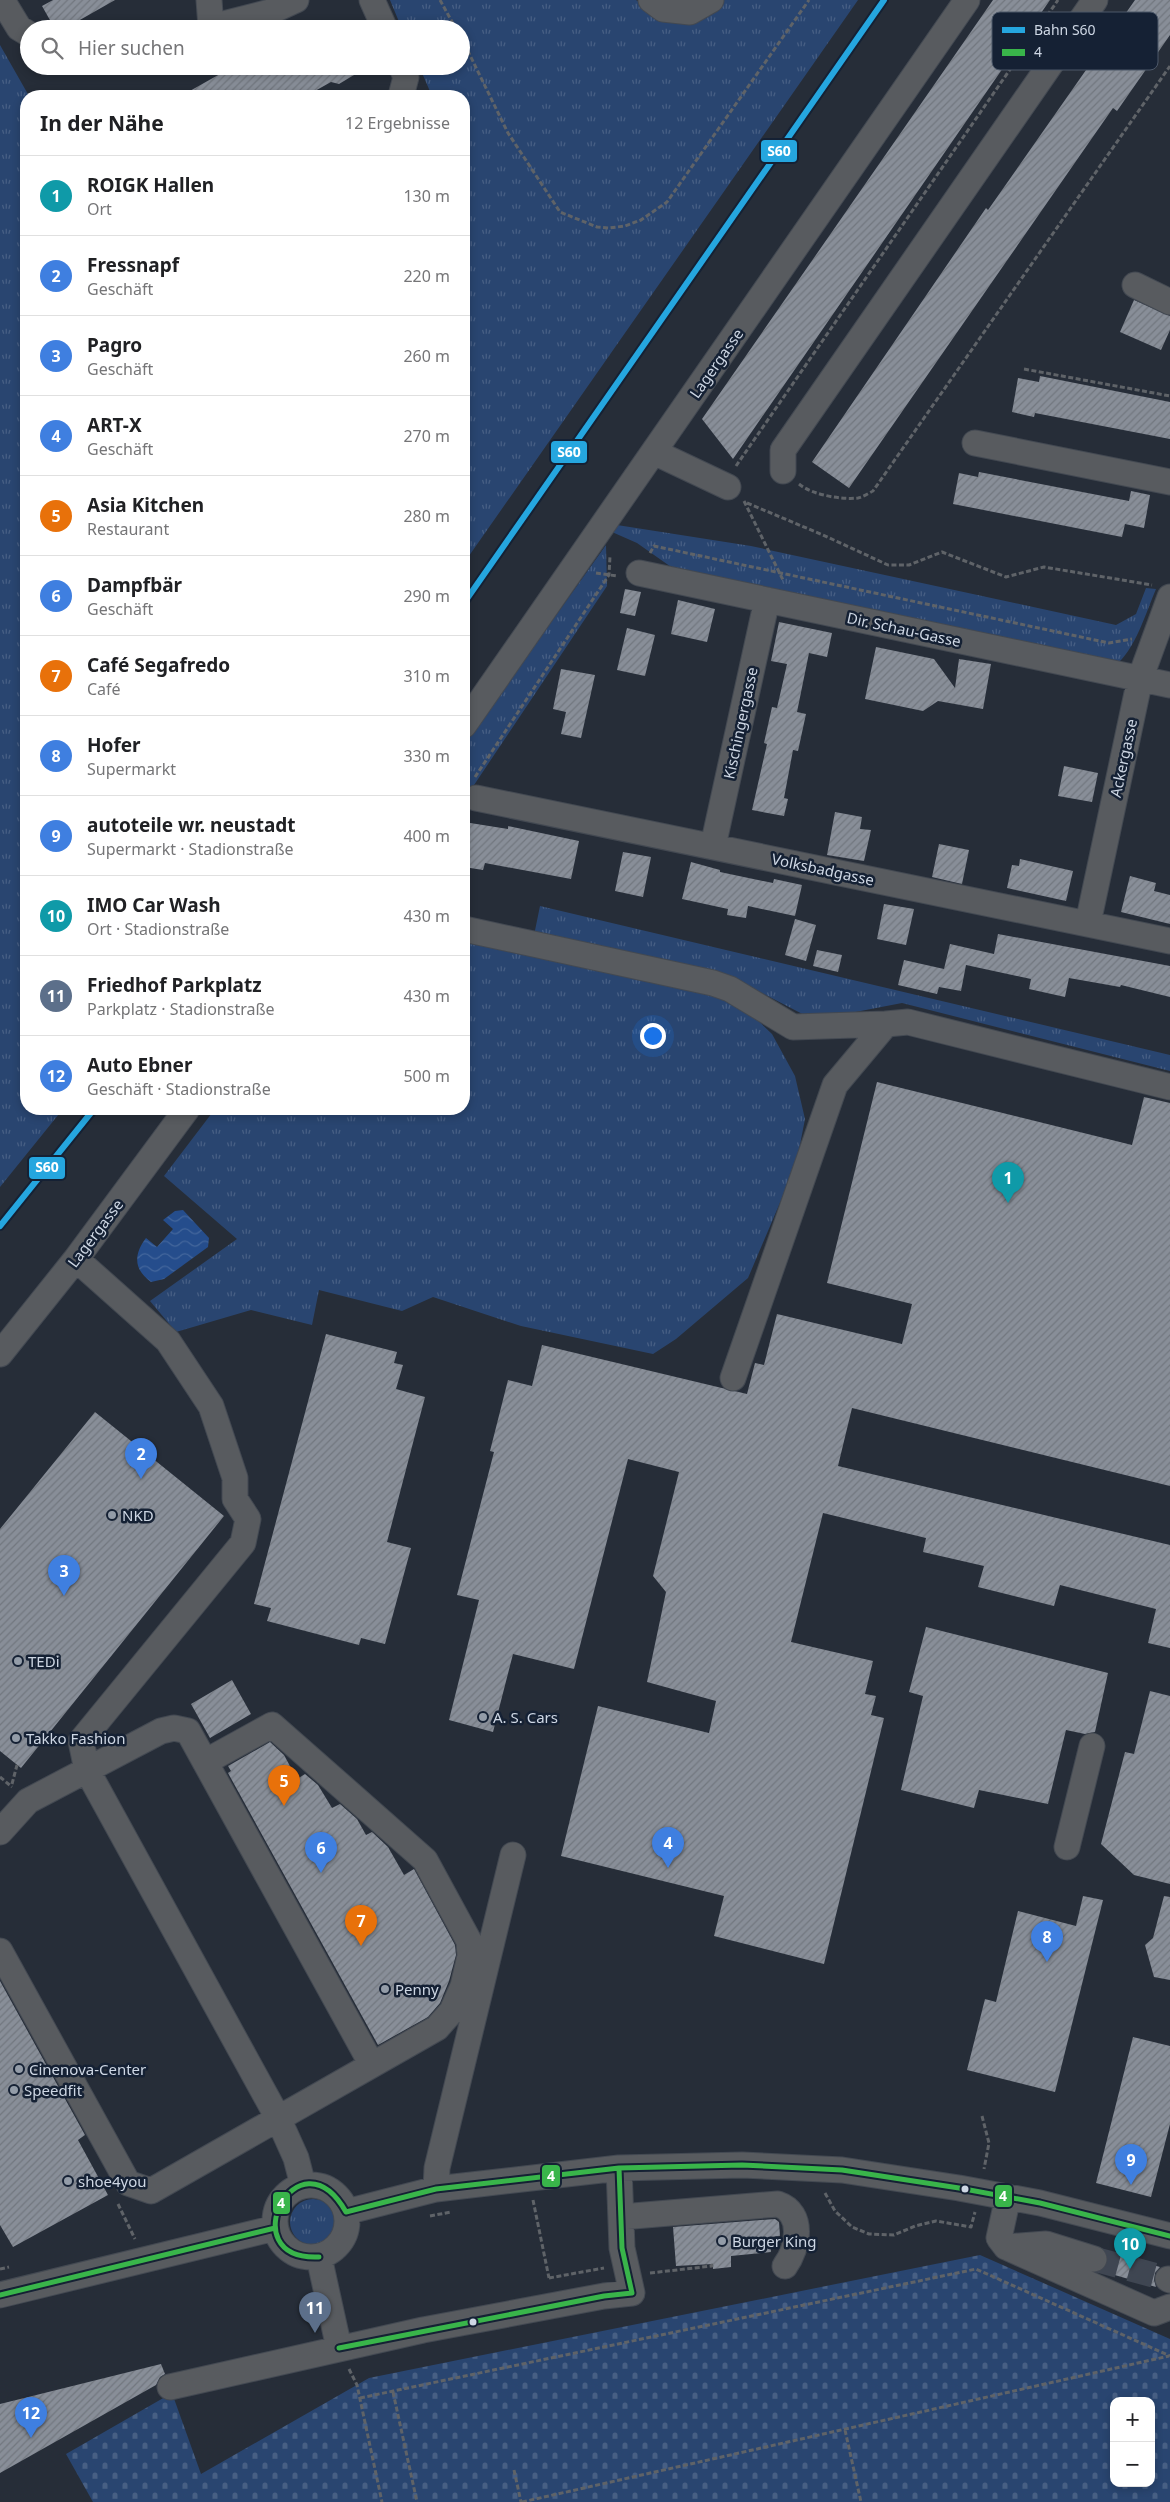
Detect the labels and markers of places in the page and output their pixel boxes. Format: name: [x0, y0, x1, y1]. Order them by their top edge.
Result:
pin: 1: [992, 1162, 1024, 1203]
pin: 2: [125, 1438, 157, 1479]
place label: NKD: [122, 1505, 154, 1525]
marker: NKD: [106, 1509, 118, 1521]
pin: 3: [48, 1555, 80, 1596]
place label: TEDi: [28, 1651, 60, 1671]
marker: TEDi: [12, 1655, 24, 1667]
place label: A. S. Cars: [493, 1707, 558, 1727]
marker: A. S. Cars: [477, 1711, 489, 1723]
place label: Takko Fashion: [26, 1728, 125, 1748]
marker: Takko Fashion: [10, 1732, 22, 1744]
pin: 5: [268, 1765, 300, 1806]
pin: 4: [652, 1827, 684, 1868]
pin: 6: [305, 1832, 337, 1873]
pin: 7: [345, 1905, 377, 1946]
pin: 8: [1031, 1921, 1063, 1962]
place label: Penny: [395, 1979, 439, 1999]
marker: Penny: [379, 1983, 391, 1995]
place label: Cinenova-Center: [29, 2059, 146, 2079]
marker: Cinenova-Center: [13, 2063, 25, 2075]
place label: Speedfit: [24, 2080, 83, 2100]
marker: Speedfit: [8, 2084, 20, 2096]
pin: 9: [1115, 2144, 1147, 2185]
place label: shoe4you: [78, 2171, 147, 2191]
marker: shoe4you: [62, 2175, 74, 2187]
unlabelled marker: [960, 2184, 970, 2194]
pin: 10: [1114, 2228, 1146, 2269]
place label: Burger King: [732, 2231, 817, 2251]
marker: Burger King: [716, 2235, 728, 2247]
pin: 11: [299, 2292, 331, 2333]
unlabelled marker: [468, 2317, 478, 2327]
pin: 12: [15, 2397, 47, 2438]

